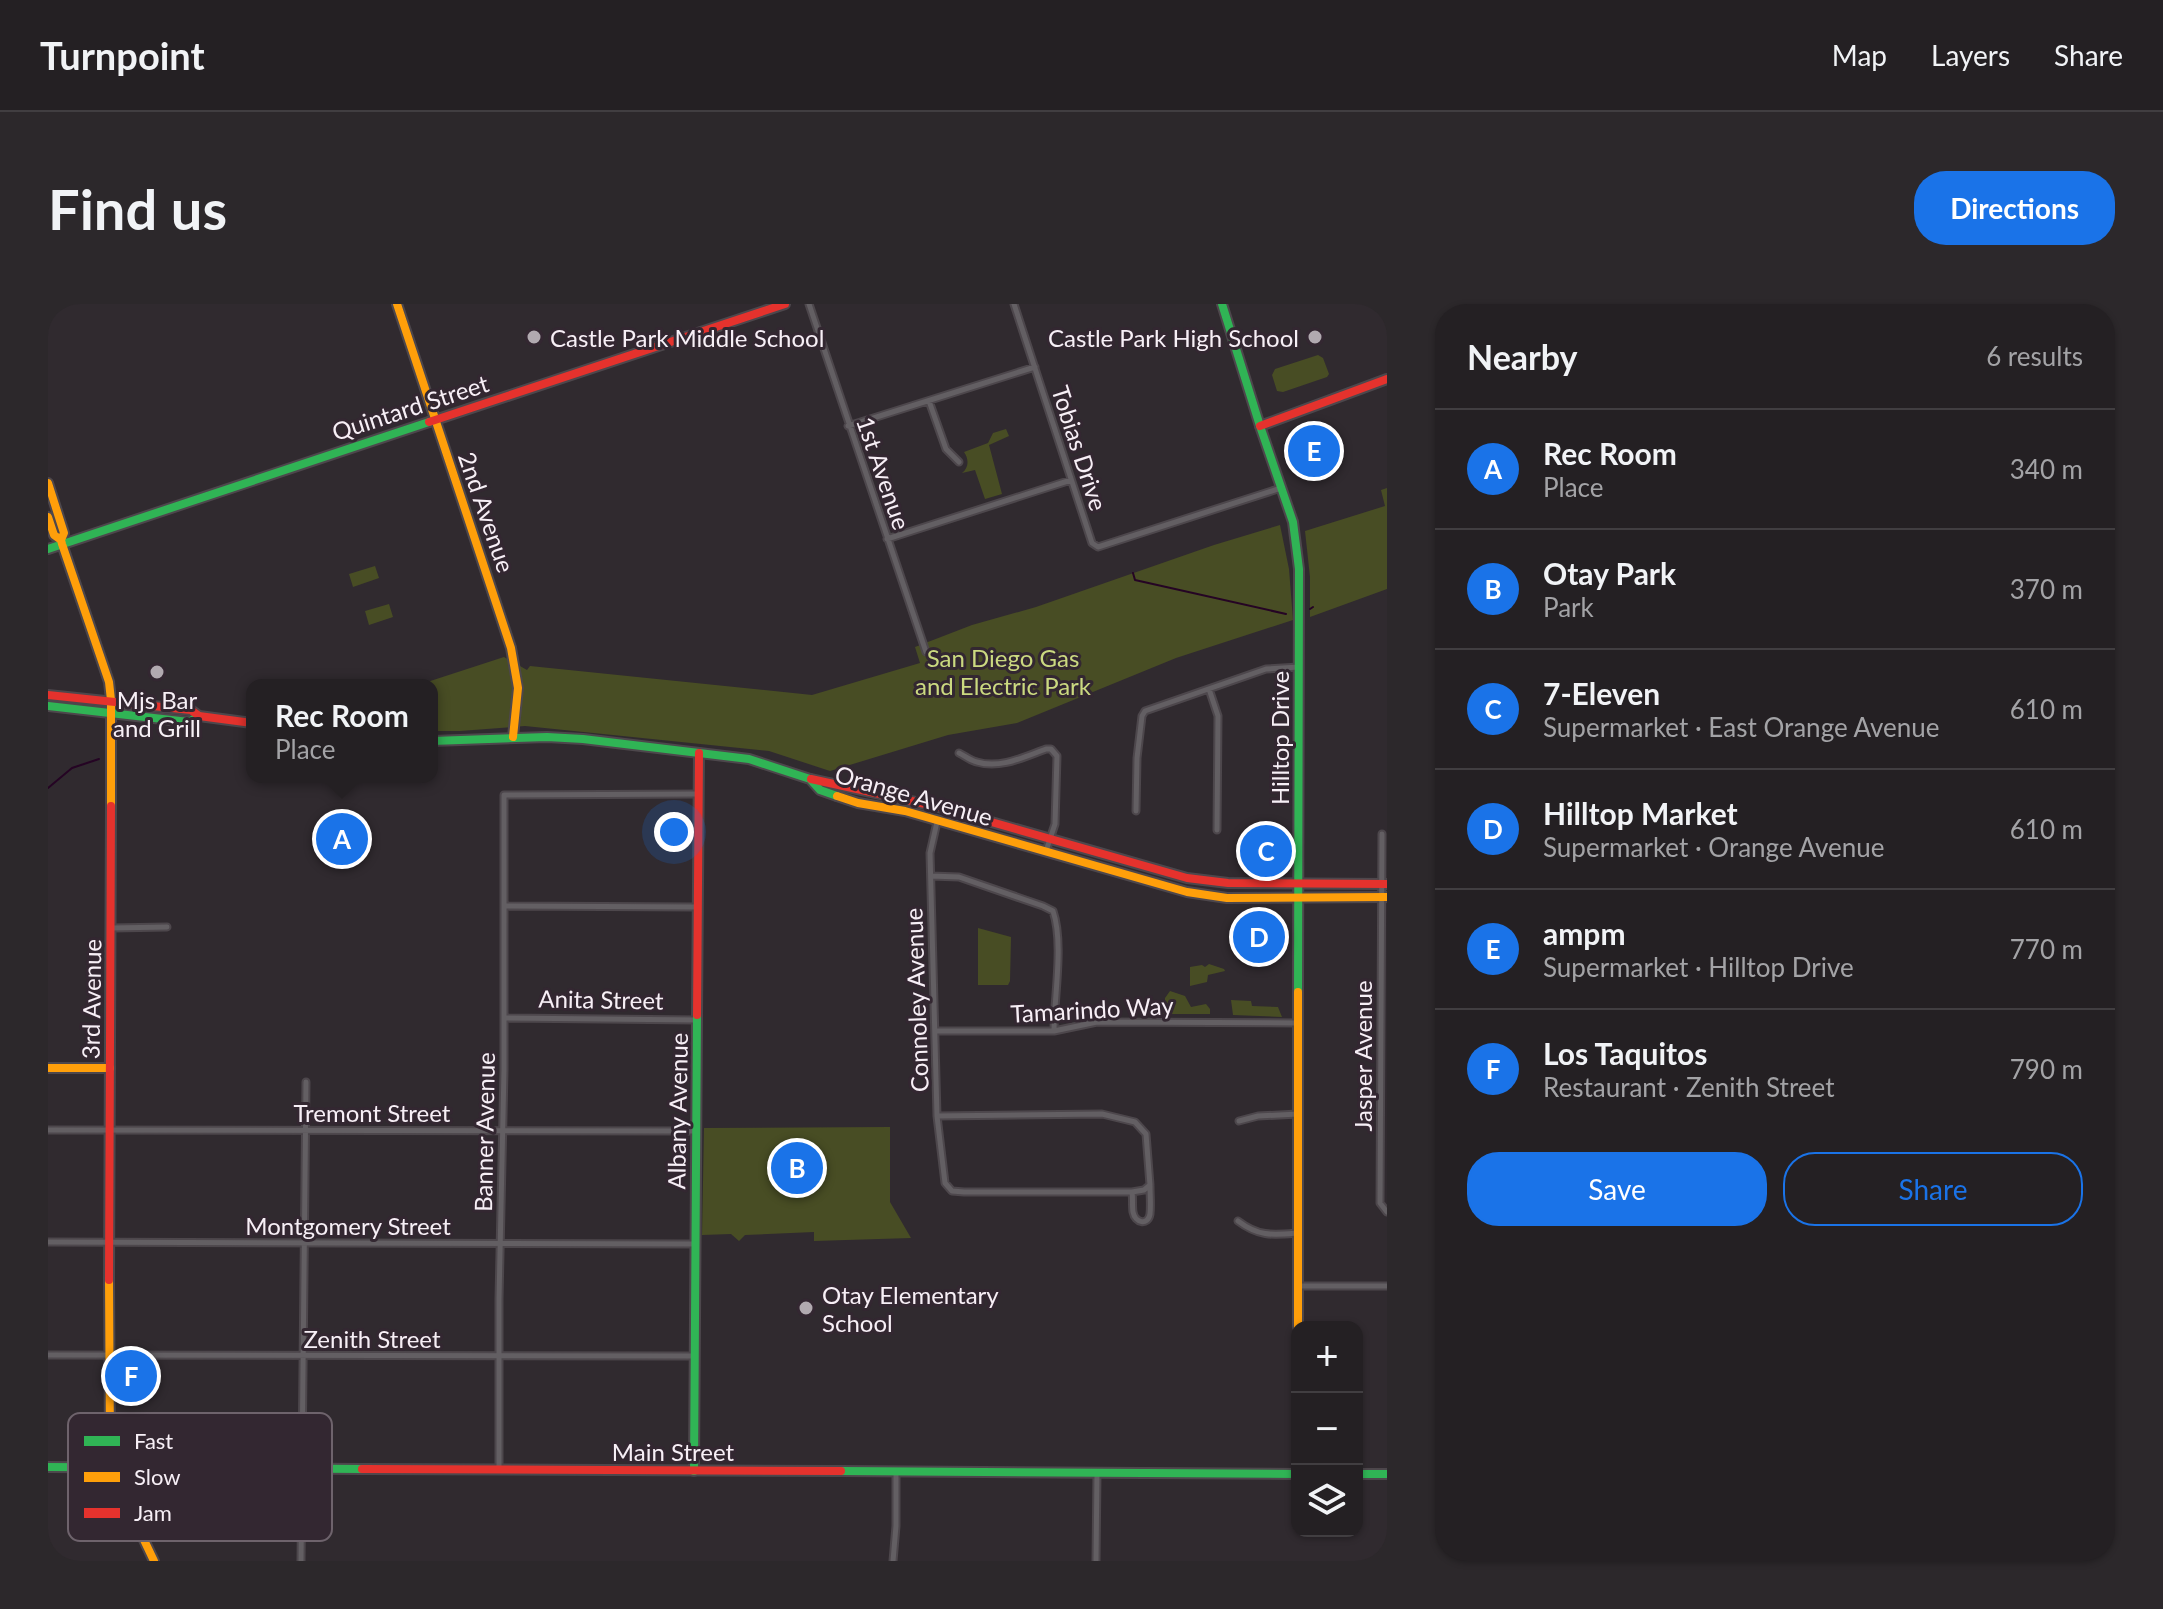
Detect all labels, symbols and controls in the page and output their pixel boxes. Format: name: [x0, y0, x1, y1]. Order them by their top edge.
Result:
text: Turnpoint: [40, 32, 205, 78]
text: Map: [1832, 38, 1887, 72]
text: Layers: [1931, 38, 2010, 72]
text: Share: [2054, 38, 2123, 72]
button: Directions: [1914, 171, 2115, 245]
text: Find us: [48, 175, 227, 242]
place label: Castle Park Middle School: [550, 323, 824, 352]
place label: Castle Park High School: [1048, 323, 1299, 352]
marker: Castle Park Middle School: [525, 328, 543, 346]
marker: Castle Park High School: [1306, 328, 1324, 346]
text: Nearby: [1467, 336, 1578, 377]
text: 6 results: [1986, 340, 2083, 372]
street label: Quintard Street: [328, 368, 492, 446]
street label: Tobias Drive: [1046, 382, 1114, 514]
street label: 1st Avenue: [851, 413, 917, 533]
pin: E: [1288, 421, 1340, 481]
text: Rec Room: [1543, 435, 1677, 471]
street label: 2nd Avenue: [453, 448, 521, 576]
text: A: [1484, 453, 1502, 485]
text: 340 m: [2010, 453, 2083, 485]
text: Place: [1543, 471, 1604, 503]
text: Otay Park: [1543, 555, 1676, 591]
text: B: [1484, 573, 1502, 605]
text: 370 m: [2010, 573, 2083, 605]
text: Park: [1543, 591, 1594, 623]
park label: San Diego Gas and Electric Park: [915, 643, 1092, 700]
marker: Mjs Bar and Grill: [148, 663, 166, 681]
street label: Hilltop Drive: [1265, 671, 1294, 805]
text: 7-Eleven: [1543, 675, 1660, 711]
popup: [246, 679, 438, 783]
place label: Mjs Bar and Grill: [113, 685, 201, 742]
text: C: [1484, 693, 1502, 725]
text: 610 m: [2010, 693, 2083, 725]
text: Rec Room: [275, 697, 409, 733]
text: Supermarket · East Orange Avenue: [1543, 711, 1940, 743]
text: Place: [275, 733, 336, 765]
street label: Orange Avenue: [832, 759, 996, 831]
text: Hilltop Market: [1543, 795, 1738, 831]
pin: A: [316, 809, 368, 869]
your location: [654, 812, 694, 852]
text: D: [1483, 813, 1503, 845]
text: 610 m: [2010, 813, 2083, 845]
pin: C: [1240, 821, 1292, 881]
text: Supermarket · Orange Avenue: [1543, 831, 1885, 863]
street label: Connoley Avenue: [898, 907, 934, 1093]
pin: D: [1233, 907, 1285, 967]
text: ampm: [1543, 915, 1626, 951]
text: E: [1486, 933, 1500, 965]
text: 770 m: [2010, 933, 2083, 965]
street label: 3rd Avenue: [75, 939, 107, 1059]
text: Supermarket · Hilltop Drive: [1543, 951, 1854, 983]
street label: Jasper Avenue: [1348, 980, 1377, 1132]
street label: Anita Street: [538, 983, 664, 1015]
street label: Tamarindo Way: [1010, 990, 1175, 1028]
street label: Albany Avenue: [661, 1032, 693, 1190]
text: Los Taquitos: [1543, 1035, 1708, 1071]
street label: Banner Avenue: [468, 1052, 500, 1212]
text: F: [1486, 1053, 1500, 1085]
text: 790 m: [2010, 1053, 2083, 1085]
text: Restaurant · Zenith Street: [1543, 1071, 1835, 1103]
street label: Tremont Street: [294, 1098, 451, 1127]
pin: B: [771, 1138, 823, 1198]
button: Save: [1467, 1152, 1767, 1226]
button: Share: [1783, 1152, 2083, 1226]
street label: Montgomery Street: [245, 1211, 451, 1240]
place label: Otay Elementary School: [822, 1280, 999, 1337]
marker: Otay Elementary School: [797, 1299, 815, 1317]
map controls: [1291, 1321, 1363, 1537]
button: +: [1291, 1321, 1363, 1393]
street label: Zenith Street: [303, 1324, 441, 1353]
pin: F: [105, 1346, 157, 1406]
button: −: [1291, 1393, 1363, 1465]
legend: [68, 1413, 332, 1541]
text: Fast: [134, 1427, 173, 1454]
street label: Main Street: [612, 1437, 735, 1466]
text: Slow: [134, 1463, 181, 1490]
button: layers: [1291, 1465, 1363, 1537]
text: Jam: [134, 1499, 172, 1526]

